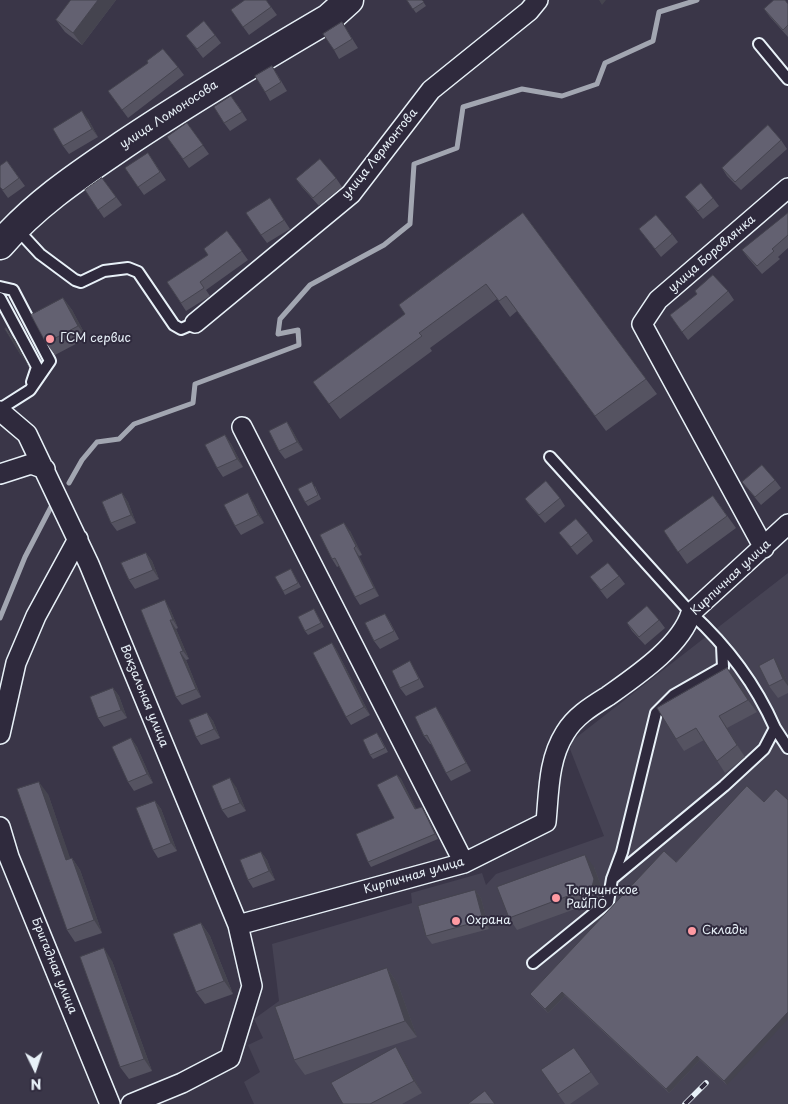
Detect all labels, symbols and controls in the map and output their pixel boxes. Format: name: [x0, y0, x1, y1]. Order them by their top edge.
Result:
street label: улица Ломоносова: [117, 78, 221, 152]
street label: улица Лермонтова: [339, 106, 421, 202]
street label: улица Боровлянка: [666, 212, 758, 296]
place label: ГСМ сервис: [60, 332, 131, 346]
marker: ГСМ сервис: [44, 333, 56, 345]
street label: Кирпичная улица: [688, 537, 774, 619]
street label: Вокзальная улица: [117, 643, 171, 749]
street label: Кирпичная улица: [362, 855, 466, 897]
place label: Тогучинское РайПО: [566, 884, 638, 912]
marker: Тогучинское РайПО: [550, 892, 562, 904]
place label: Охрана: [466, 914, 511, 928]
marker: Охрана: [450, 915, 462, 927]
street label: Бригадная улица: [28, 916, 80, 1016]
place label: Склады: [702, 924, 748, 938]
marker: Склады: [686, 925, 698, 937]
north arrow: [10, 1044, 60, 1094]
text: N: [30, 1074, 42, 1095]

